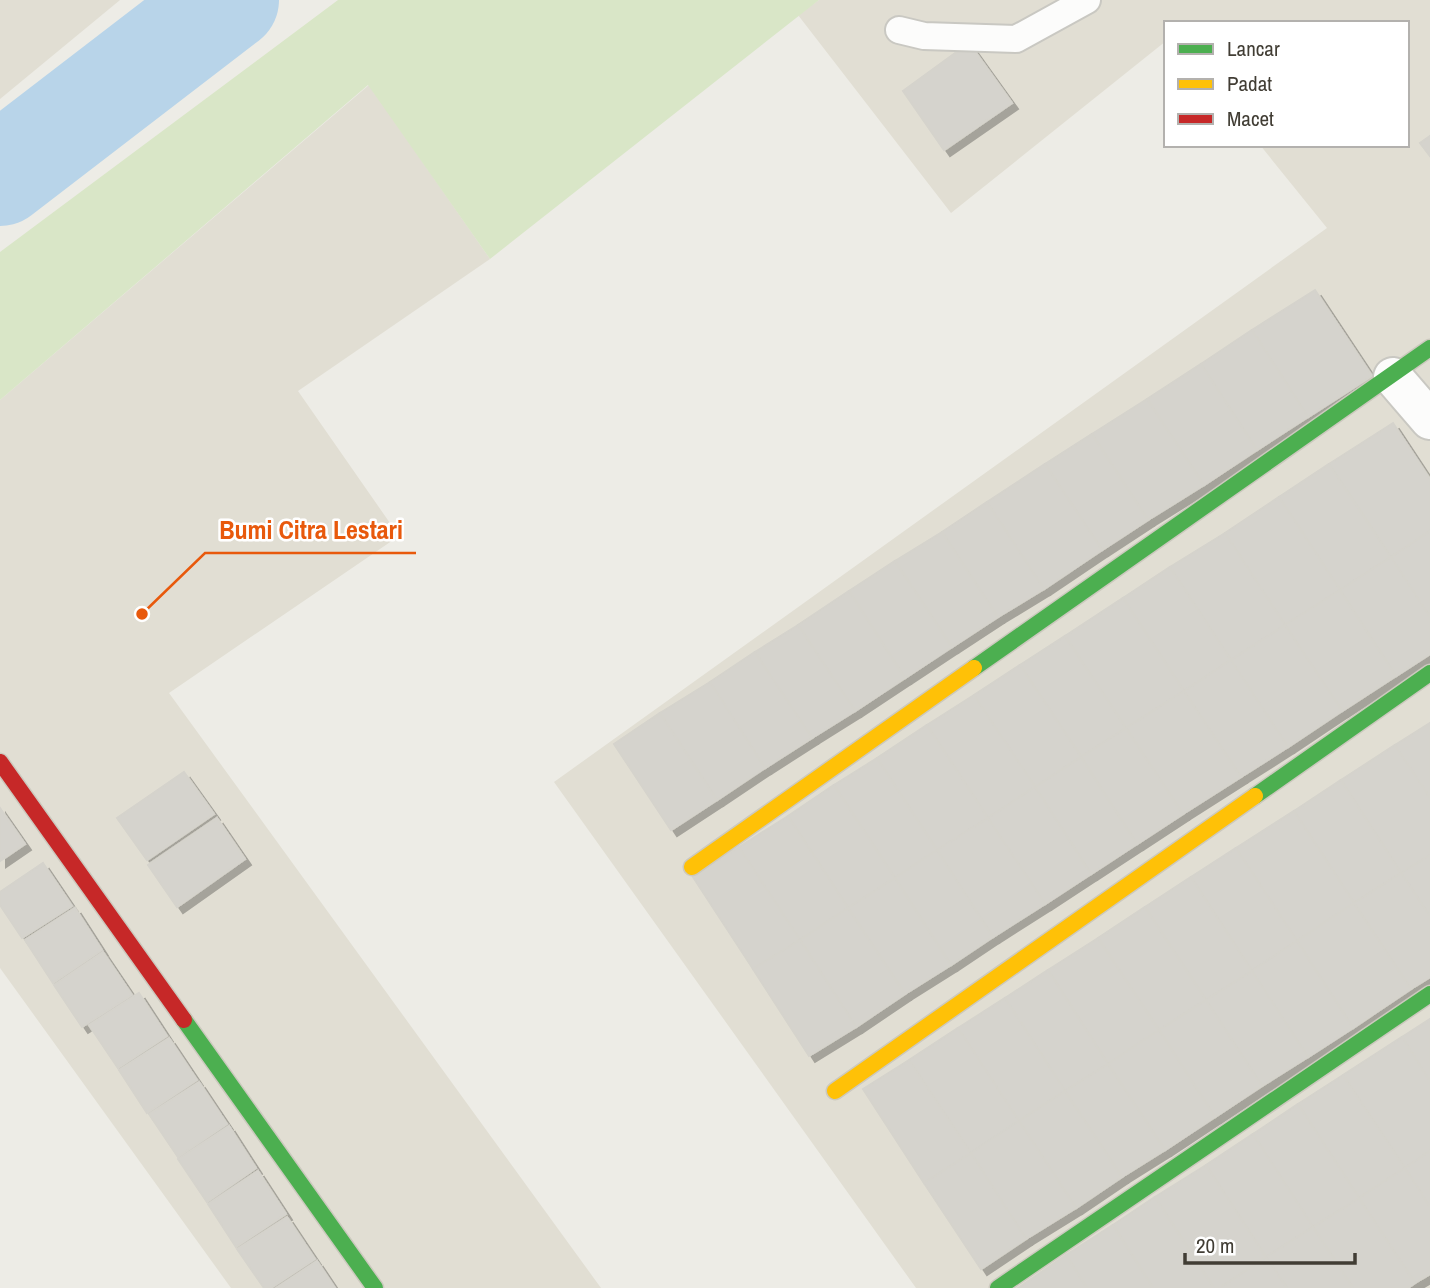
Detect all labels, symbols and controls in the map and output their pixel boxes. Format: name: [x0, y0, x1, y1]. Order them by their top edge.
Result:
legend: [1164, 21, 1409, 147]
text: Lancar: [1227, 34, 1280, 63]
text: Padat: [1227, 69, 1272, 98]
text: Macet: [1227, 104, 1274, 133]
callout: Bumi Citra Lestari: [205, 506, 416, 553]
text: Bumi Citra Lestari: [219, 512, 403, 547]
scale bar: [1185, 1222, 1355, 1266]
text: 20 m: [1196, 1231, 1234, 1260]

